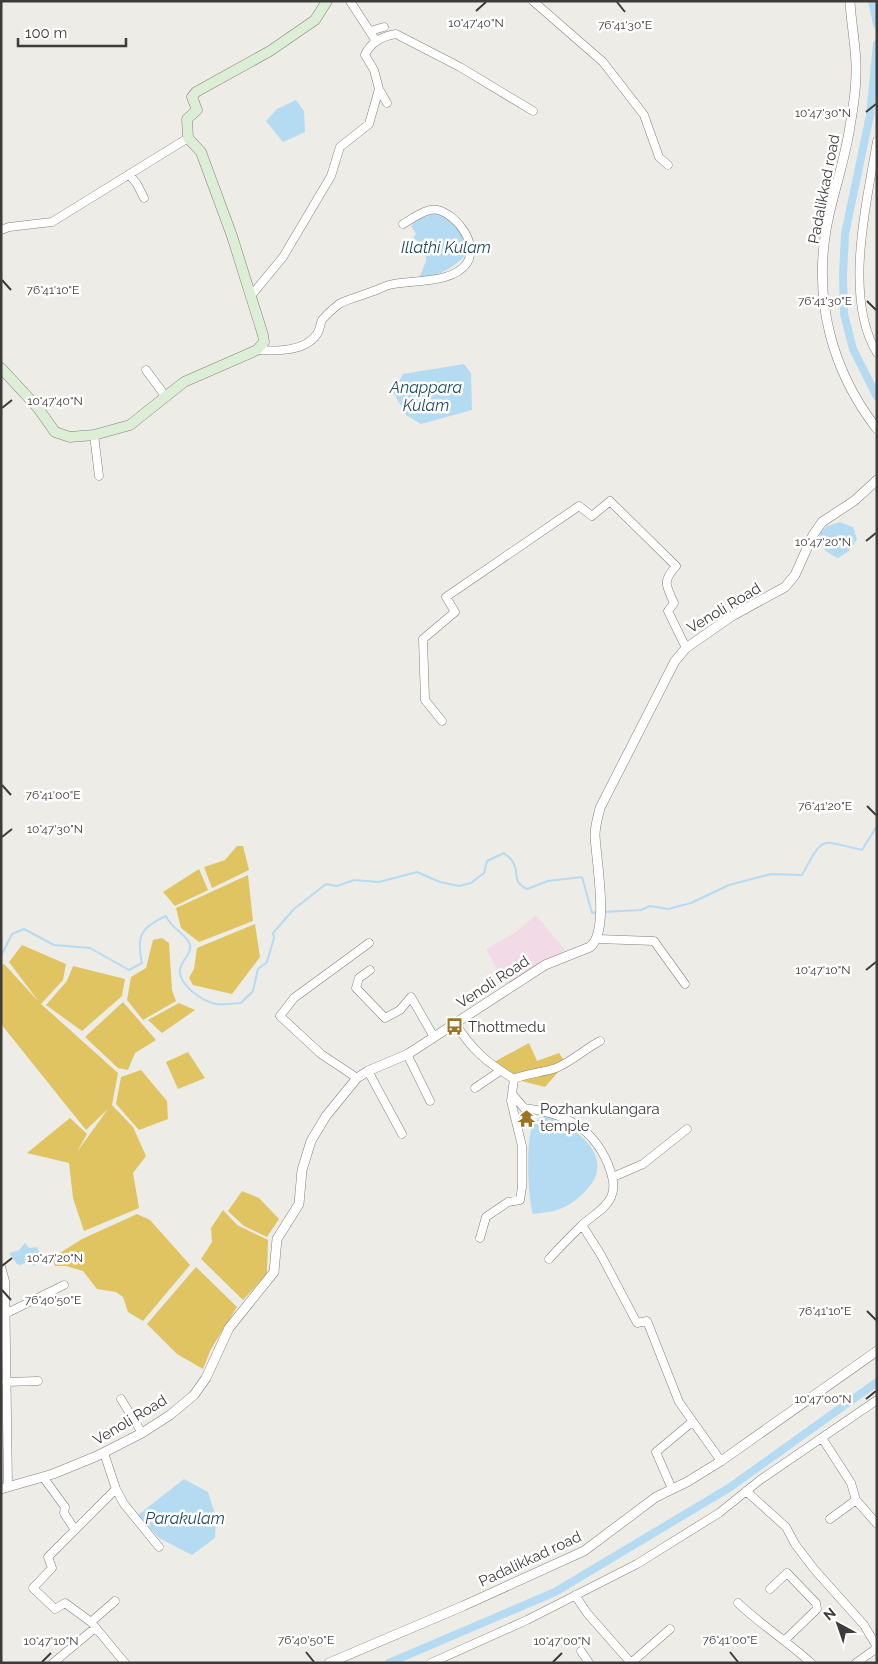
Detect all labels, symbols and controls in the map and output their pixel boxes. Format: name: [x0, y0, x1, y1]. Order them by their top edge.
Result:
scale bar: [18, 15, 125, 47]
text: 10°47'40"N: [448, 16, 504, 30]
text: 76°41'30"E: [598, 18, 652, 32]
text: 100 m: [25, 24, 67, 42]
text: 10°47'30"N: [795, 106, 851, 120]
street label: Padalikkad road: [805, 133, 843, 245]
water label: Illathi Kulam: [401, 238, 491, 257]
text: 76°41'10"E: [27, 283, 79, 297]
text: 76°41'30"E: [798, 294, 852, 308]
water label: Anappara Kulam: [389, 378, 463, 415]
text: 10°47'40"N: [27, 394, 83, 408]
text: 10°47'20"N: [795, 535, 851, 549]
street label: Venoli Road: [684, 579, 764, 637]
text: 76°41'00"E: [25, 788, 81, 802]
text: 76°41'20"E: [798, 799, 852, 813]
text: 10°47'30"N: [27, 822, 83, 836]
street label: Venoli Road: [453, 952, 533, 1012]
text: 10°47'10"N: [796, 963, 850, 977]
bus stop icon: Thottmedu: [444, 1017, 464, 1037]
place label: Thottmedu: [468, 1018, 546, 1036]
place label: Pozhankulangara temple: [540, 1100, 660, 1135]
temple icon: Pozhankulangara temple: [516, 1108, 536, 1128]
text: 10°47'20"N: [27, 1251, 83, 1265]
text: 76°40'50"E: [25, 1293, 81, 1307]
text: 76°41'10"E: [799, 1304, 851, 1318]
street label: Venoli Road: [90, 1391, 170, 1449]
text: 10°47'00"N: [794, 1392, 852, 1406]
water label: Parakulam: [145, 1509, 225, 1528]
street label: Padalikkad road: [476, 1527, 584, 1591]
north arrow: [813, 1599, 863, 1649]
text: N: [820, 1604, 839, 1624]
text: 76°40'50"E: [278, 1633, 334, 1647]
text: 76°41'00"E: [702, 1633, 758, 1647]
text: 10°47'10"N: [24, 1634, 78, 1648]
text: 10°47'00"N: [533, 1634, 591, 1648]

